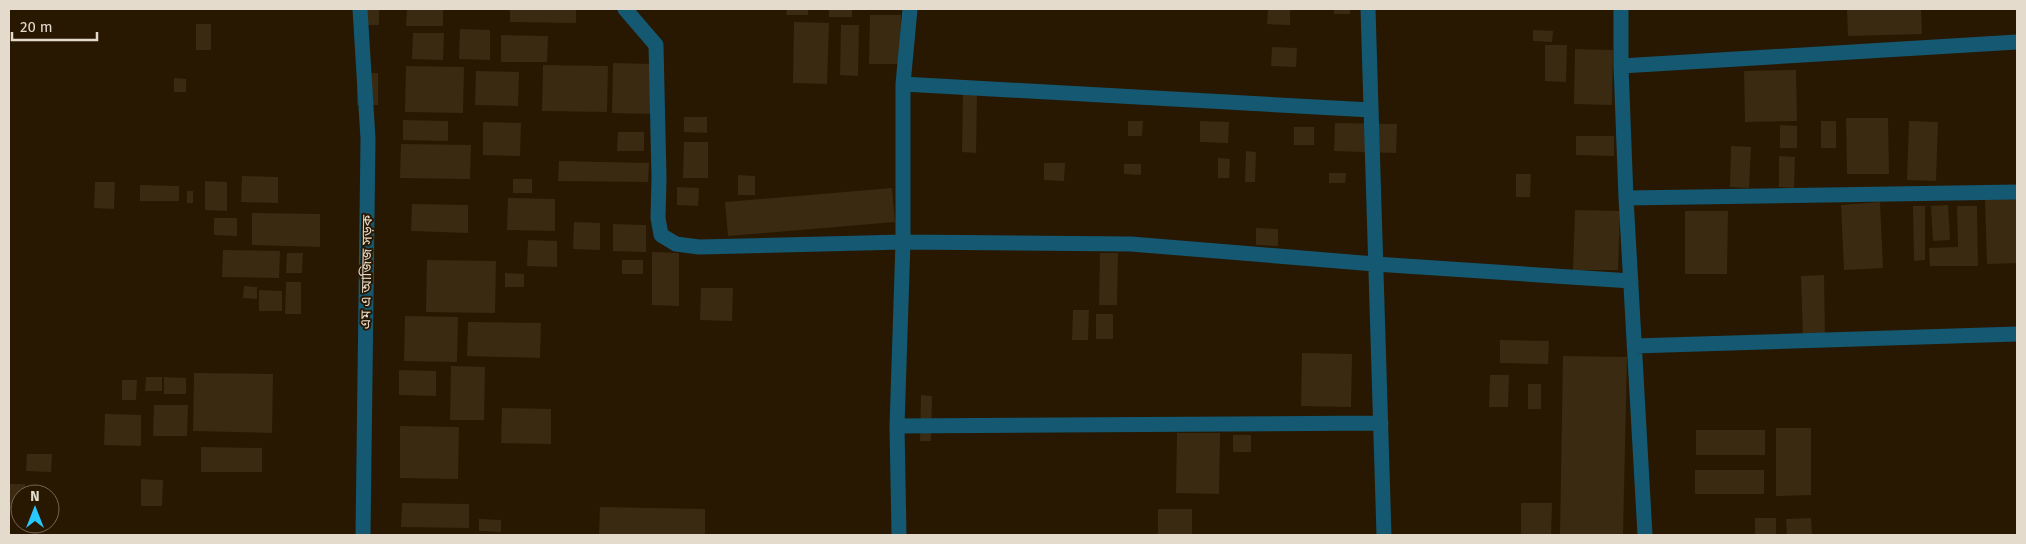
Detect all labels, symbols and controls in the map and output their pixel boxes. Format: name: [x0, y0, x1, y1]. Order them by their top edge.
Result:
scale bar: [12, 10, 98, 42]
text: 20 m: [20, 18, 53, 36]
street label: এম এ আজিজ সড়ক: [357, 214, 376, 329]
north arrow: [10, 484, 60, 534]
text: N: [30, 488, 40, 505]

